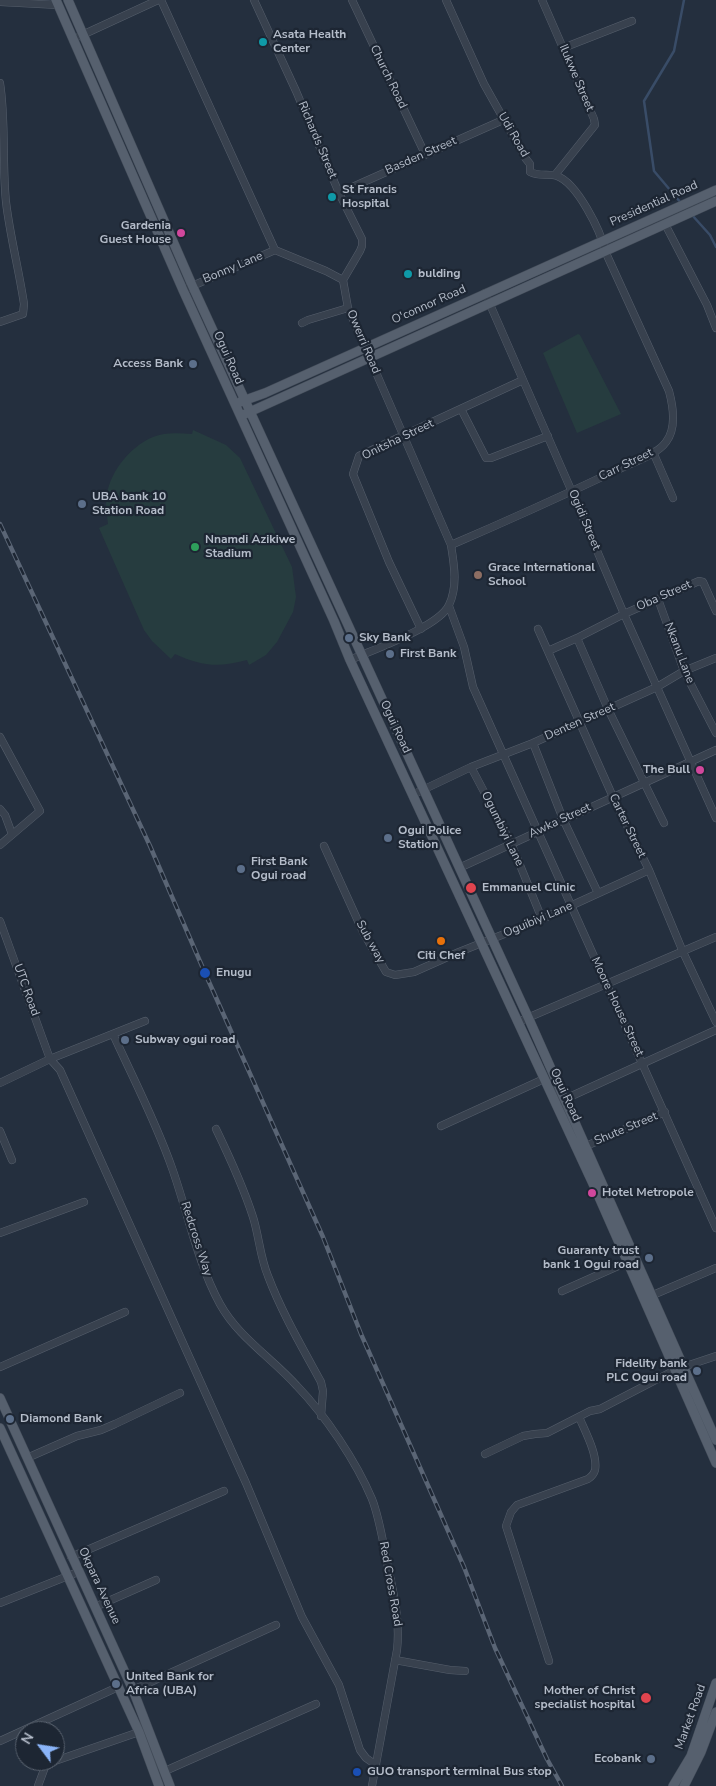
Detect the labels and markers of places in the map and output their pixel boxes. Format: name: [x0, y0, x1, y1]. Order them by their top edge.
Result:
place label: Asata Health Center: [273, 28, 346, 56]
marker: Asata Health Center: [257, 36, 269, 48]
place label: St Francis Hospital: [342, 183, 397, 211]
marker: St Francis Hospital: [326, 191, 338, 203]
place label: Gardenia Guest House: [100, 219, 171, 247]
marker: Gardenia Guest House: [175, 227, 187, 239]
place label: bulding: [418, 267, 460, 281]
marker: bulding: [402, 268, 414, 280]
place label: Access Bank: [113, 357, 183, 371]
marker: Access Bank: [187, 358, 199, 370]
place label: UBA bank 10 Station Road: [92, 490, 166, 518]
marker: UBA bank 10 Station Road: [76, 498, 88, 510]
place label: Nnamdi Azikiwe Stadium: [205, 533, 295, 561]
marker: Nnamdi Azikiwe Stadium: [189, 541, 201, 553]
place label: Grace International School: [488, 561, 595, 589]
marker: Grace International School: [472, 569, 484, 581]
place label: Sky Bank: [359, 631, 411, 645]
marker: Sky Bank: [343, 632, 355, 644]
place label: First Bank: [400, 647, 456, 661]
marker: First Bank: [384, 648, 396, 660]
place label: The Bull: [643, 763, 690, 777]
marker: The Bull: [694, 764, 706, 776]
place label: Ogui Police Station: [398, 824, 461, 852]
marker: Ogui Police Station: [382, 832, 394, 844]
place label: First Bank Ogui road: [251, 855, 307, 883]
marker: First Bank Ogui road: [235, 863, 247, 875]
marker: Emmanuel Clinic: [464, 881, 478, 895]
place label: Emmanuel Clinic: [482, 881, 575, 895]
marker: Citi Chef: [435, 935, 447, 947]
place label: Citi Chef: [417, 949, 465, 963]
marker: Enugu: [198, 966, 212, 980]
place label: Enugu: [216, 966, 251, 980]
place label: Subway ogui road: [135, 1033, 235, 1047]
marker: Subway ogui road: [119, 1034, 131, 1046]
place label: Hotel Metropole: [602, 1186, 694, 1200]
marker: Hotel Metropole: [586, 1187, 598, 1199]
place label: Guaranty trust bank 1 Ogui road: [543, 1244, 639, 1272]
marker: Guaranty trust bank 1 Ogui road: [643, 1252, 655, 1264]
place label: Fidelity bank PLC Ogui road: [606, 1357, 687, 1385]
marker: Fidelity bank PLC Ogui road: [691, 1365, 703, 1377]
place label: Diamond Bank: [20, 1412, 102, 1426]
marker: Diamond Bank: [4, 1413, 16, 1425]
place label: United Bank for Africa (UBA): [126, 1670, 214, 1698]
marker: United Bank for Africa (UBA): [110, 1678, 122, 1690]
place label: Mother of Christ specialist hospital: [535, 1684, 635, 1712]
marker: Mother of Christ specialist hospital: [639, 1691, 653, 1705]
place label: Ecobank: [594, 1752, 641, 1766]
marker: Ecobank: [645, 1753, 657, 1765]
place label: GUO transport terminal Bus stop: [367, 1765, 552, 1779]
marker: GUO transport terminal Bus stop: [351, 1766, 363, 1778]

